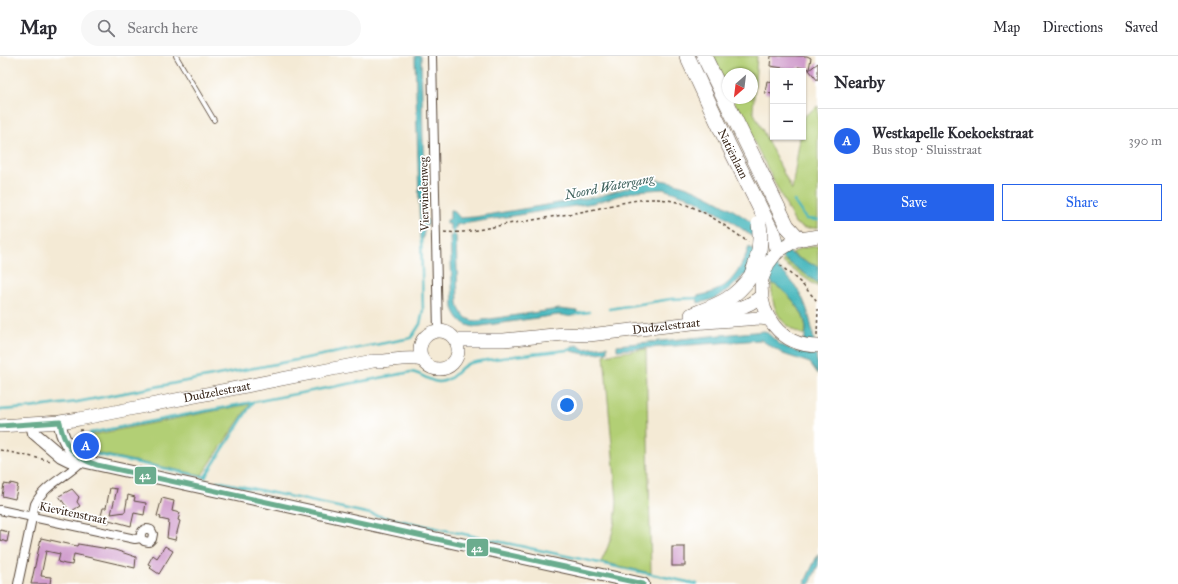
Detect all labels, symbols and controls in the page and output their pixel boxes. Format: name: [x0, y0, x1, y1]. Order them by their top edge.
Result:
search box: [81, 10, 361, 46]
text: Map: [20, 16, 57, 39]
icon: search: [95, 17, 117, 39]
text: Search here: [127, 19, 198, 37]
text: Map: [993, 19, 1020, 36]
text: Directions: [1042, 19, 1103, 36]
text: Saved: [1125, 19, 1158, 36]
north arrow: [722, 68, 758, 104]
map controls: [770, 68, 806, 140]
button: +: [770, 68, 806, 104]
text: Nearby: [834, 72, 885, 93]
button: −: [770, 104, 806, 140]
text: Westkapelle Koekoekstraat: [872, 124, 1034, 142]
street label: Natiënlaan: [715, 127, 751, 181]
text: A: [843, 133, 851, 149]
text: 390 m: [1129, 133, 1162, 149]
text: Bus stop · Sluisstraat: [872, 142, 982, 158]
street label: Vierwindenweg: [416, 156, 433, 232]
water label: Noord Watergang: [562, 170, 656, 204]
button: Save: [834, 184, 994, 221]
button: Share: [1002, 184, 1162, 221]
street label: Dudzelestraat: [631, 315, 701, 337]
street label: Dudzelestraat: [182, 378, 253, 405]
your location: [557, 395, 577, 415]
pin: A: [73, 431, 99, 461]
line badge: 42: [134, 466, 157, 485]
text: 42: [139, 469, 151, 483]
street label: Kievitenstraat: [38, 499, 109, 527]
line badge: 42: [466, 538, 489, 557]
text: 42: [471, 542, 483, 556]

